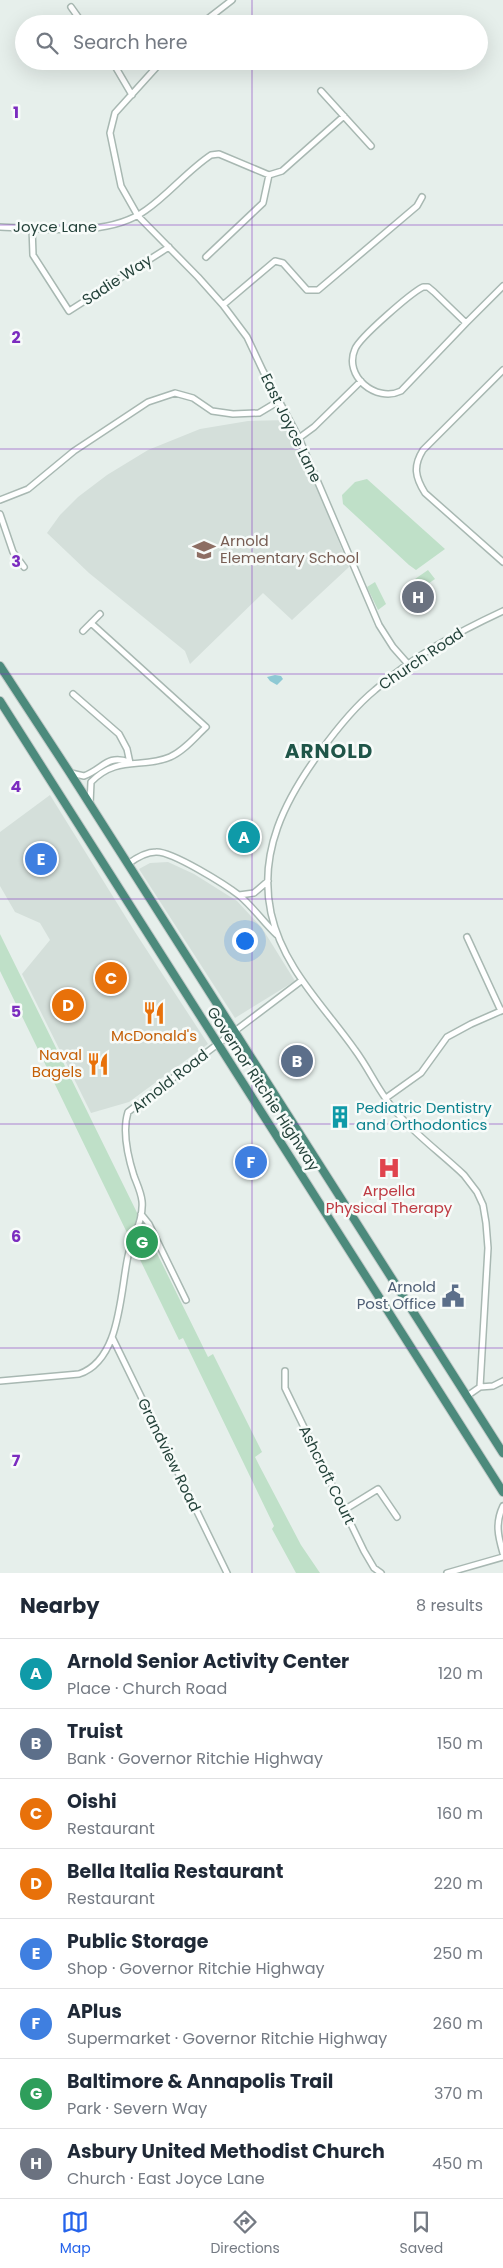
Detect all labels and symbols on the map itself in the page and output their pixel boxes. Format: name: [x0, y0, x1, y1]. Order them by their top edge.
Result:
text: 1: [13, 101, 19, 124]
street label: Joyce Lane: [13, 216, 97, 237]
street label: Sadie Way: [78, 249, 156, 310]
text: 2: [11, 326, 21, 349]
street label: East Joyce Lane: [256, 370, 327, 486]
place label: Arnold Elementary School: [220, 530, 359, 568]
school or university icon: Arnold Elementary School: [191, 537, 217, 563]
text: 3: [11, 550, 21, 573]
pin: H: [402, 578, 434, 616]
street label: Church Road: [374, 622, 467, 695]
district label: ARNOLD: [285, 737, 373, 765]
text: 4: [11, 775, 22, 798]
pin: A: [228, 818, 260, 856]
pin: E: [25, 840, 57, 878]
your location: [232, 928, 258, 954]
pin: C: [95, 959, 127, 997]
pin: D: [52, 986, 84, 1024]
text: 5: [11, 1000, 21, 1023]
restaurant icon: McDonald's: [141, 1000, 167, 1026]
street label: Governor Ritchie Highway: [202, 1002, 325, 1175]
place label: McDonald's: [111, 1025, 197, 1046]
pin: B: [281, 1042, 313, 1080]
place label: Naval Bagels: [32, 1044, 82, 1082]
street label: Arnold Road: [127, 1044, 212, 1117]
restaurant icon: Naval Bagels: [85, 1051, 111, 1077]
place label: Pediatric Dentistry and Orthodontics: [356, 1097, 492, 1135]
building icon: Pediatric Dentistry and Orthodontics: [327, 1104, 353, 1130]
pin: F: [235, 1143, 267, 1181]
hospital icon: Arpella Physical Therapy: [376, 1155, 402, 1181]
place label: Arpella Physical Therapy: [326, 1180, 453, 1218]
pin: G: [126, 1223, 158, 1261]
text: 6: [11, 1225, 21, 1248]
place label: Arnold Post Office: [357, 1276, 436, 1314]
public building icon: Arnold Post Office: [440, 1283, 466, 1309]
street label: Grandview Road: [133, 1395, 206, 1515]
street label: Ashcroft Court: [294, 1422, 361, 1528]
text: 7: [12, 1449, 21, 1472]

